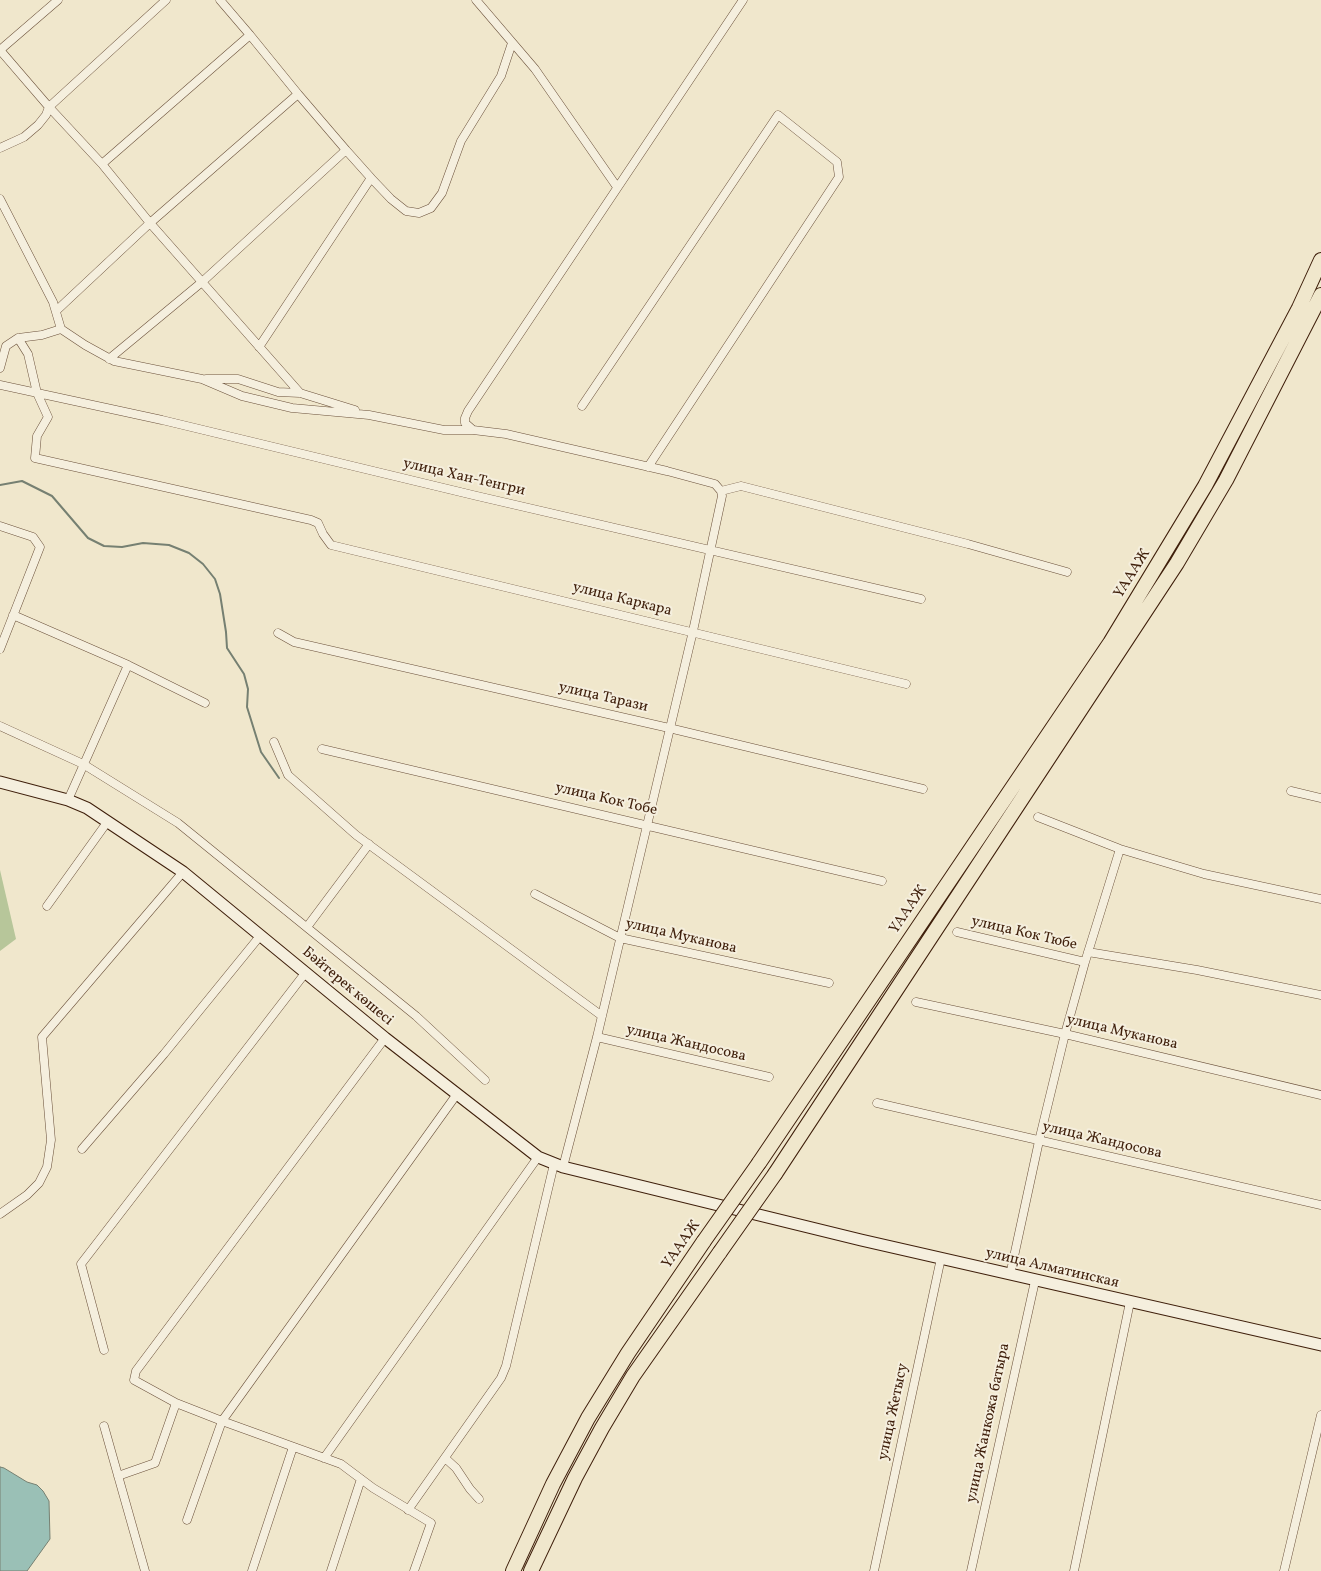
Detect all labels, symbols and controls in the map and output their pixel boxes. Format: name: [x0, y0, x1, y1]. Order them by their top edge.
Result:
street label: улица Хан-Тенгри: [401, 455, 527, 501]
street label: ҮАААЖ: [1111, 546, 1155, 602]
street label: улица Каркара: [571, 579, 673, 621]
street label: улица Тарази: [556, 679, 650, 717]
street label: улица Кок Тобе: [553, 780, 659, 820]
street label: ҮАААЖ: [886, 882, 932, 938]
street label: улица Кок Тюбе: [969, 913, 1079, 955]
street label: улица Муканова: [624, 915, 738, 959]
street label: Бәйтерек көшесі: [298, 944, 396, 1030]
street label: улица Муканова: [1065, 1011, 1179, 1055]
street label: улица Жандосова: [624, 1021, 748, 1067]
street label: улица Жандосова: [1040, 1118, 1164, 1164]
street label: ҮАААЖ: [659, 1217, 705, 1273]
street label: улица Алматинская: [984, 1245, 1120, 1293]
street label: улица Жанкожа батыра: [963, 1342, 1015, 1504]
street label: улица Жетысу: [875, 1362, 913, 1462]

